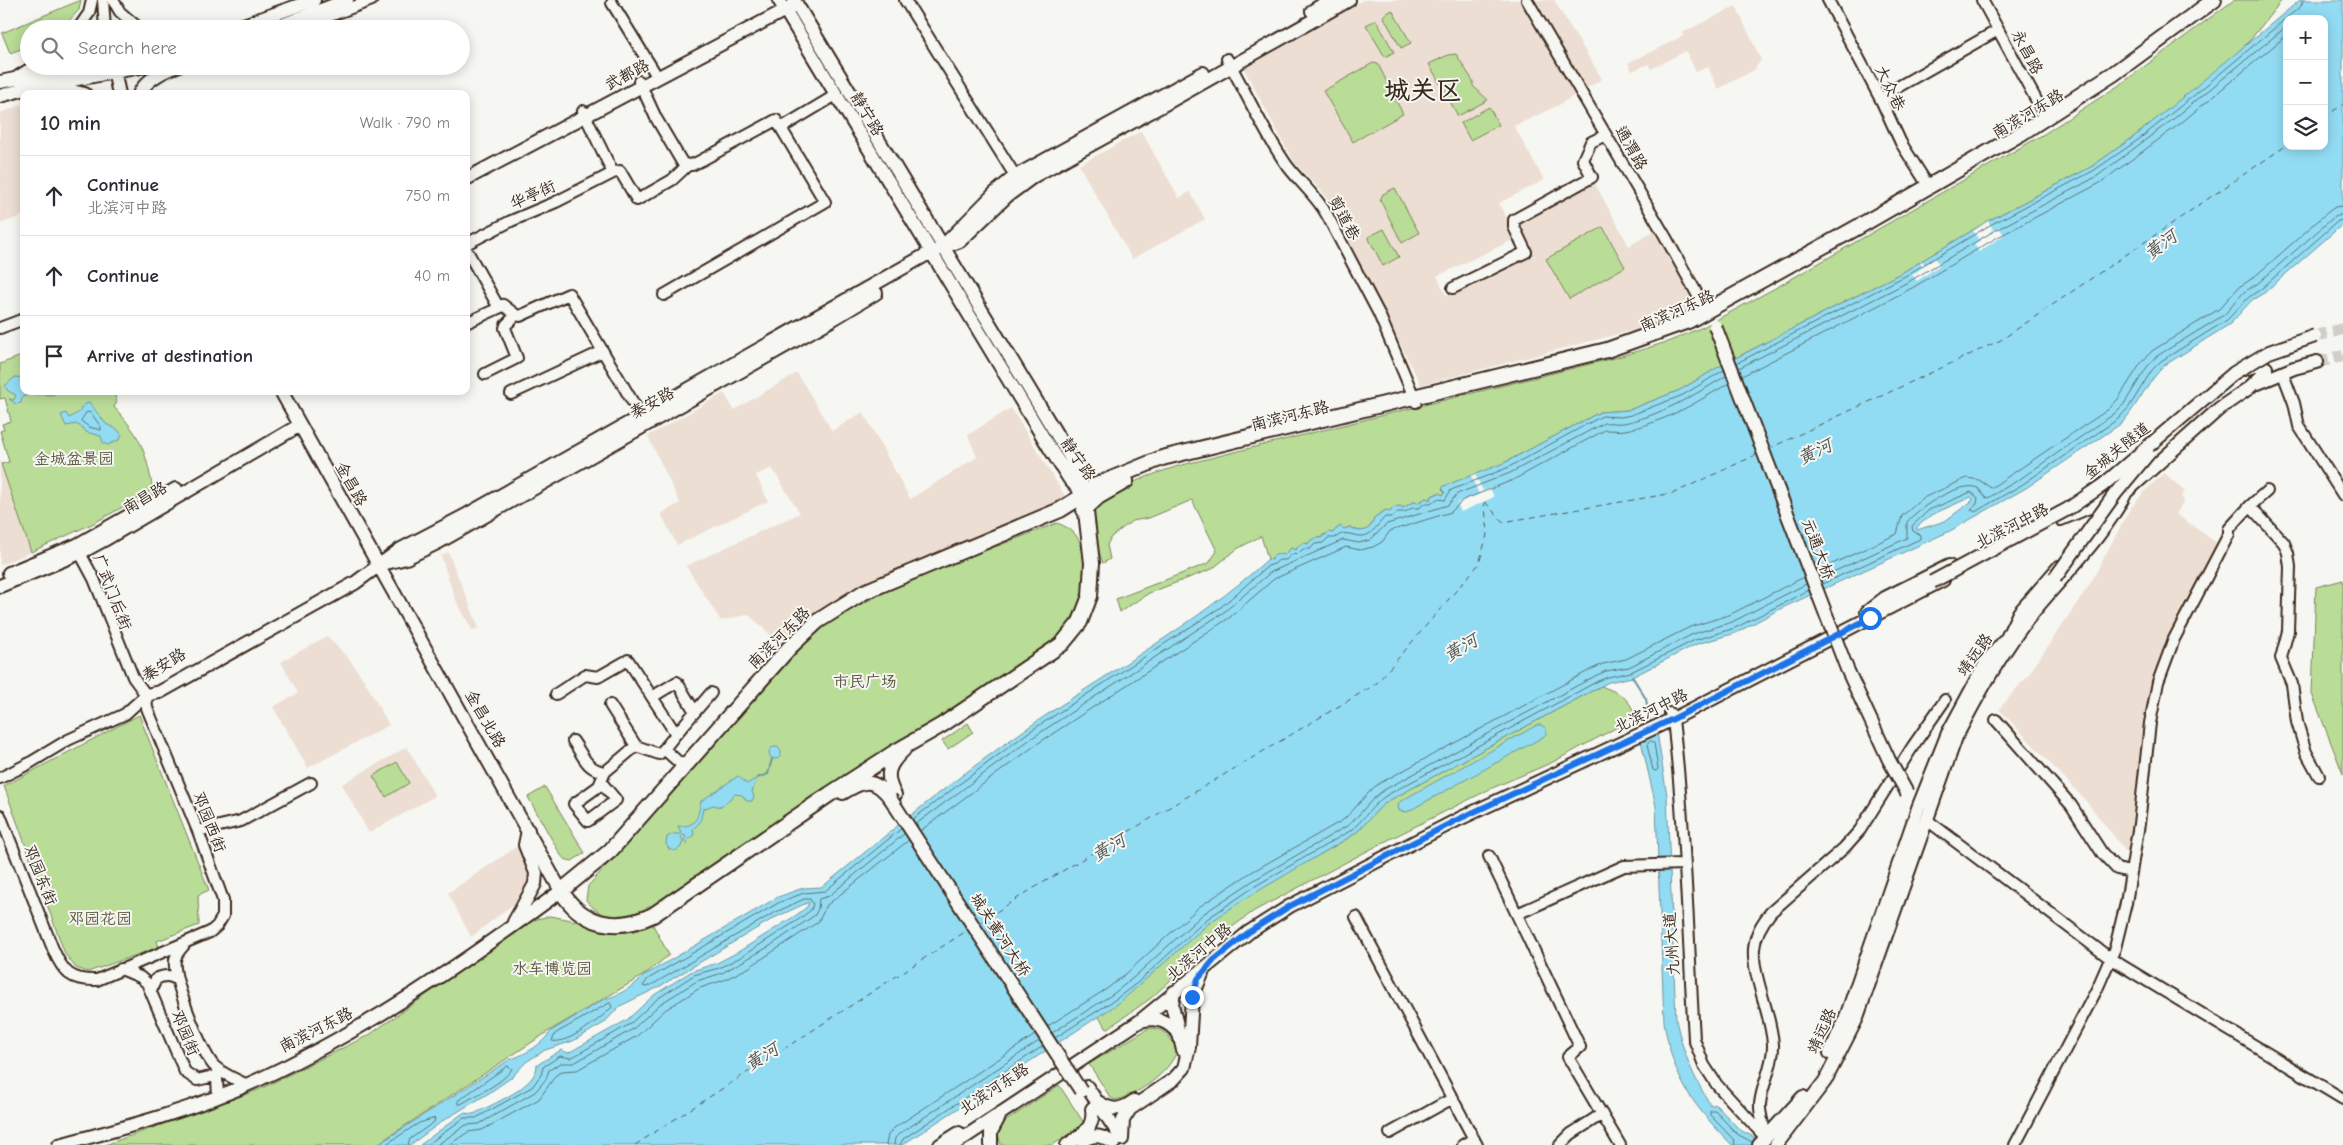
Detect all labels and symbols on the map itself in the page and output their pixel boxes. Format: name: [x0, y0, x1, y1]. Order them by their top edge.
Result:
street label: 永昌路: [2008, 27, 2046, 77]
street label: 武都路: [602, 56, 652, 94]
street label: 大众巷: [1871, 62, 1909, 114]
district label: 城关区: [1384, 76, 1462, 106]
street label: 南滨河东路: [1989, 86, 2067, 142]
street label: 静宁路: [847, 89, 887, 139]
street label: 通渭路: [1611, 123, 1651, 173]
street label: 华亭街: [507, 177, 559, 213]
street label: 剪道巷: [1324, 193, 1364, 243]
water label: 黄河: [2140, 224, 2184, 264]
street label: 南滨河东路: [1637, 287, 1717, 335]
street label: 秦安路: [627, 383, 677, 423]
street label: 南滨河东路: [1249, 398, 1331, 434]
street label: 金城关隧道: [2080, 419, 2154, 483]
water label: 黄河: [1794, 433, 1838, 469]
street label: 静宁路: [1057, 434, 1099, 484]
park label: 金城盆景园: [34, 450, 114, 468]
street label: 金昌路: [331, 459, 371, 509]
street label: 南昌路: [120, 478, 170, 518]
street label: 北滨河中路: [1972, 500, 2052, 552]
street label: 元通大桥: [1798, 516, 1838, 582]
street label: 广武门后街: [89, 551, 135, 633]
street label: 南滨河东路: [744, 603, 814, 673]
route start: [1859, 607, 1882, 630]
water label: 黄河: [1440, 628, 1484, 666]
street label: 靖远路: [1954, 630, 1996, 680]
street label: 秦安路: [139, 645, 189, 685]
park label: 市民广场: [833, 673, 897, 691]
street label: 北滨河中路: [1611, 685, 1691, 737]
street label: 金昌北路: [461, 687, 509, 751]
street label: 邓园西街: [189, 789, 229, 855]
water label: 黄河: [1088, 828, 1132, 866]
street label: 邓园东街: [20, 842, 60, 908]
street label: 城关黄河大桥: [966, 890, 1034, 980]
park label: 邓园花园: [68, 910, 132, 928]
street label: 九州大道: [1661, 911, 1683, 977]
street label: 北滨河中路: [1163, 919, 1235, 985]
park label: 水车博览园: [512, 960, 592, 978]
route end: [1181, 986, 1204, 1009]
street label: 南滨河东路: [276, 1004, 356, 1056]
street label: 靖远路: [1804, 1005, 1840, 1057]
street label: 邓园街: [167, 1007, 203, 1059]
water label: 黄河: [741, 1037, 785, 1075]
street label: 北滨河东路: [956, 1060, 1032, 1118]

